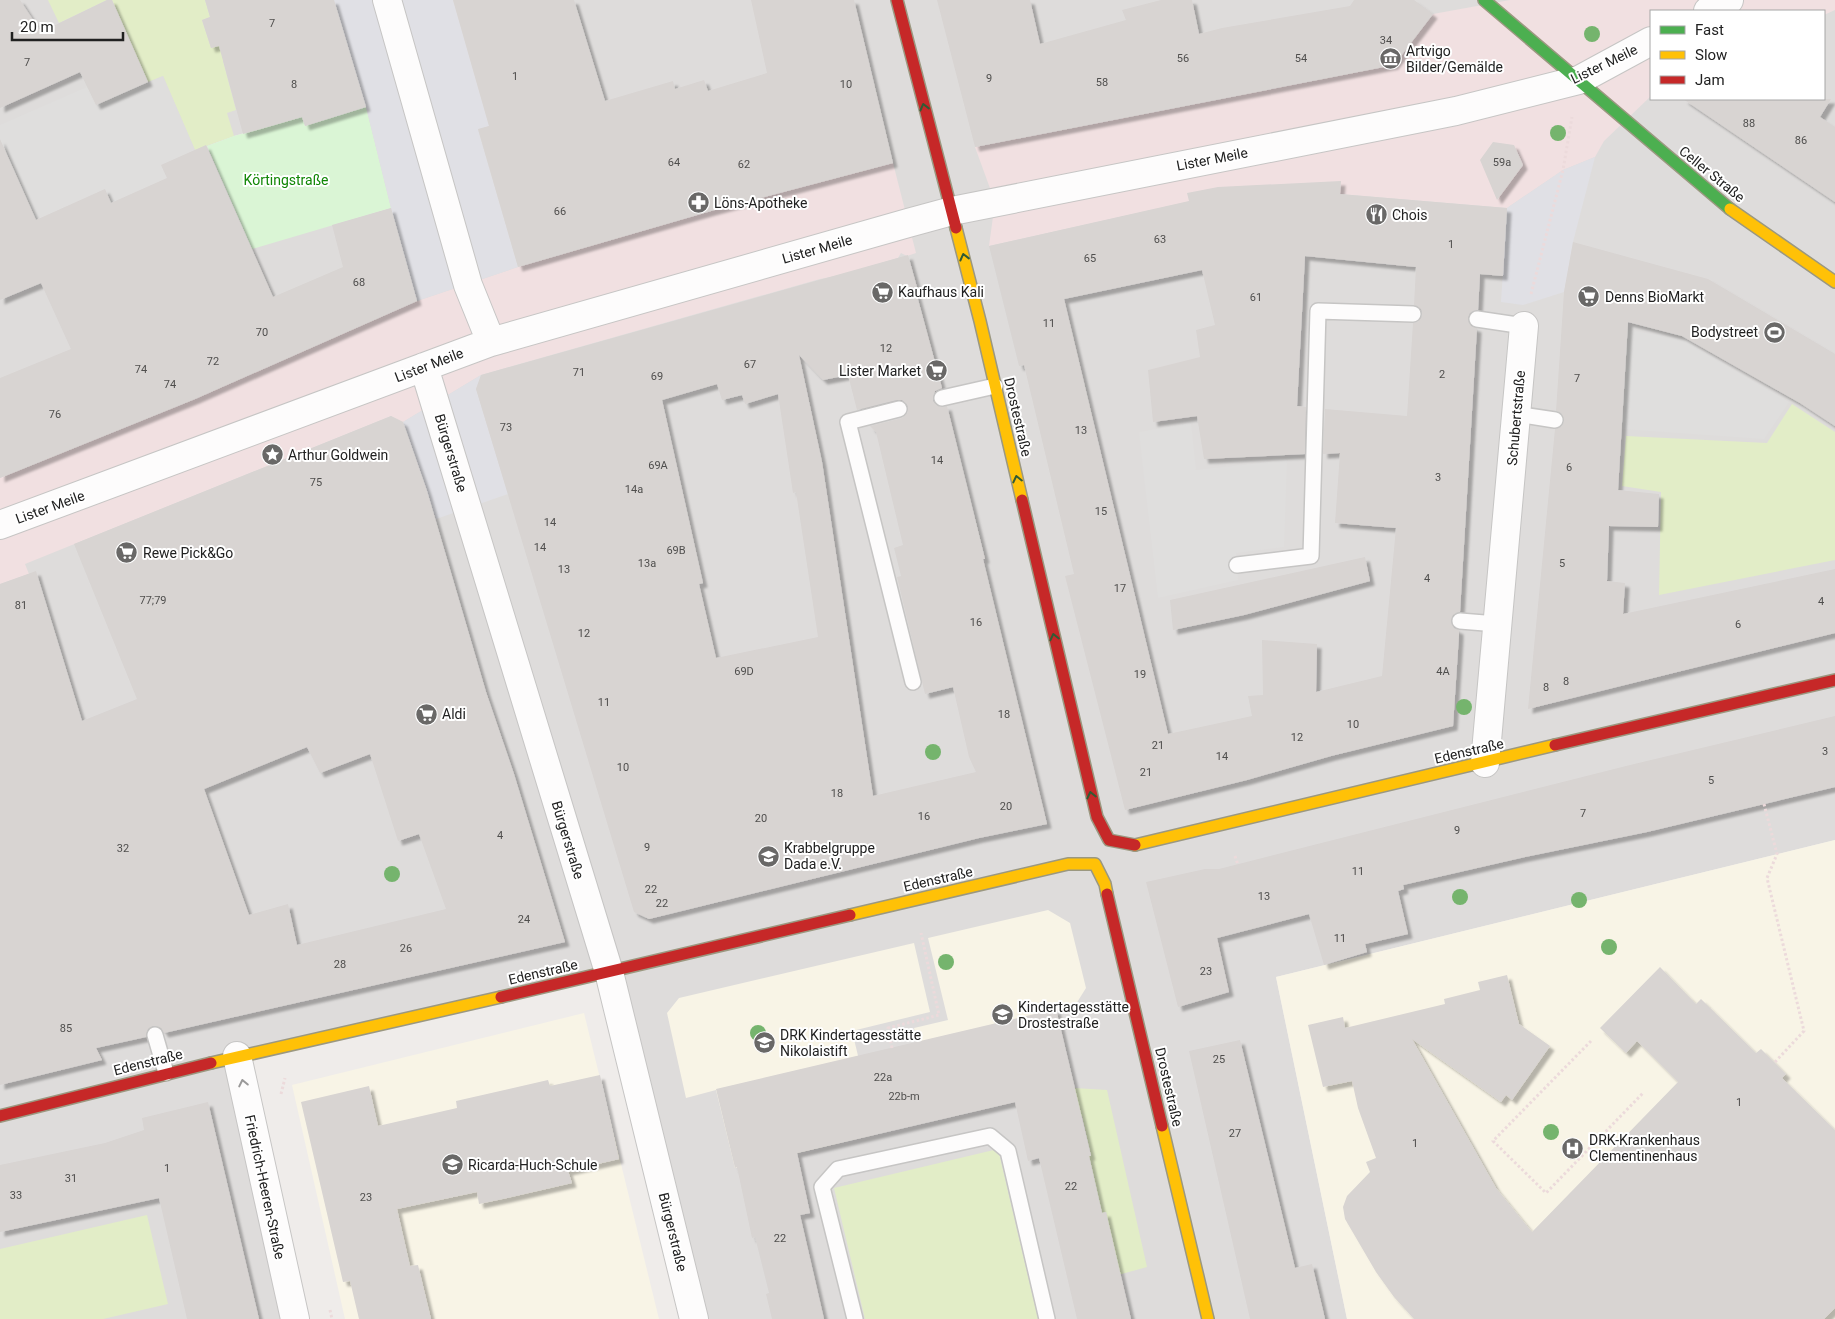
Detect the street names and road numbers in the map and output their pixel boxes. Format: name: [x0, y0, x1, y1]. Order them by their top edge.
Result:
street label: Lister Meile: [1568, 41, 1640, 87]
street label: Celler Straße: [1676, 143, 1748, 205]
street label: Lister Meile: [1175, 144, 1249, 174]
street label: Lister Meile: [780, 231, 854, 267]
street label: Lister Meile: [392, 345, 466, 385]
street label: Schubertstraße: [1504, 370, 1528, 466]
street label: Drostestraße: [1001, 376, 1035, 458]
street label: Bürgerstraße: [432, 412, 470, 494]
street label: Lister Meile: [13, 487, 87, 527]
street label: Edenstraße: [1433, 735, 1505, 767]
street label: Bürgerstraße: [549, 799, 587, 881]
street label: Edenstraße: [902, 863, 974, 895]
street label: Edenstraße: [507, 956, 579, 988]
street label: Edenstraße: [112, 1046, 184, 1078]
street label: Drostestraße: [1152, 1046, 1186, 1128]
street label: Friedrich-Heeren-Straße: [242, 1113, 288, 1261]
street label: Bürgerstraße: [655, 1191, 691, 1273]

